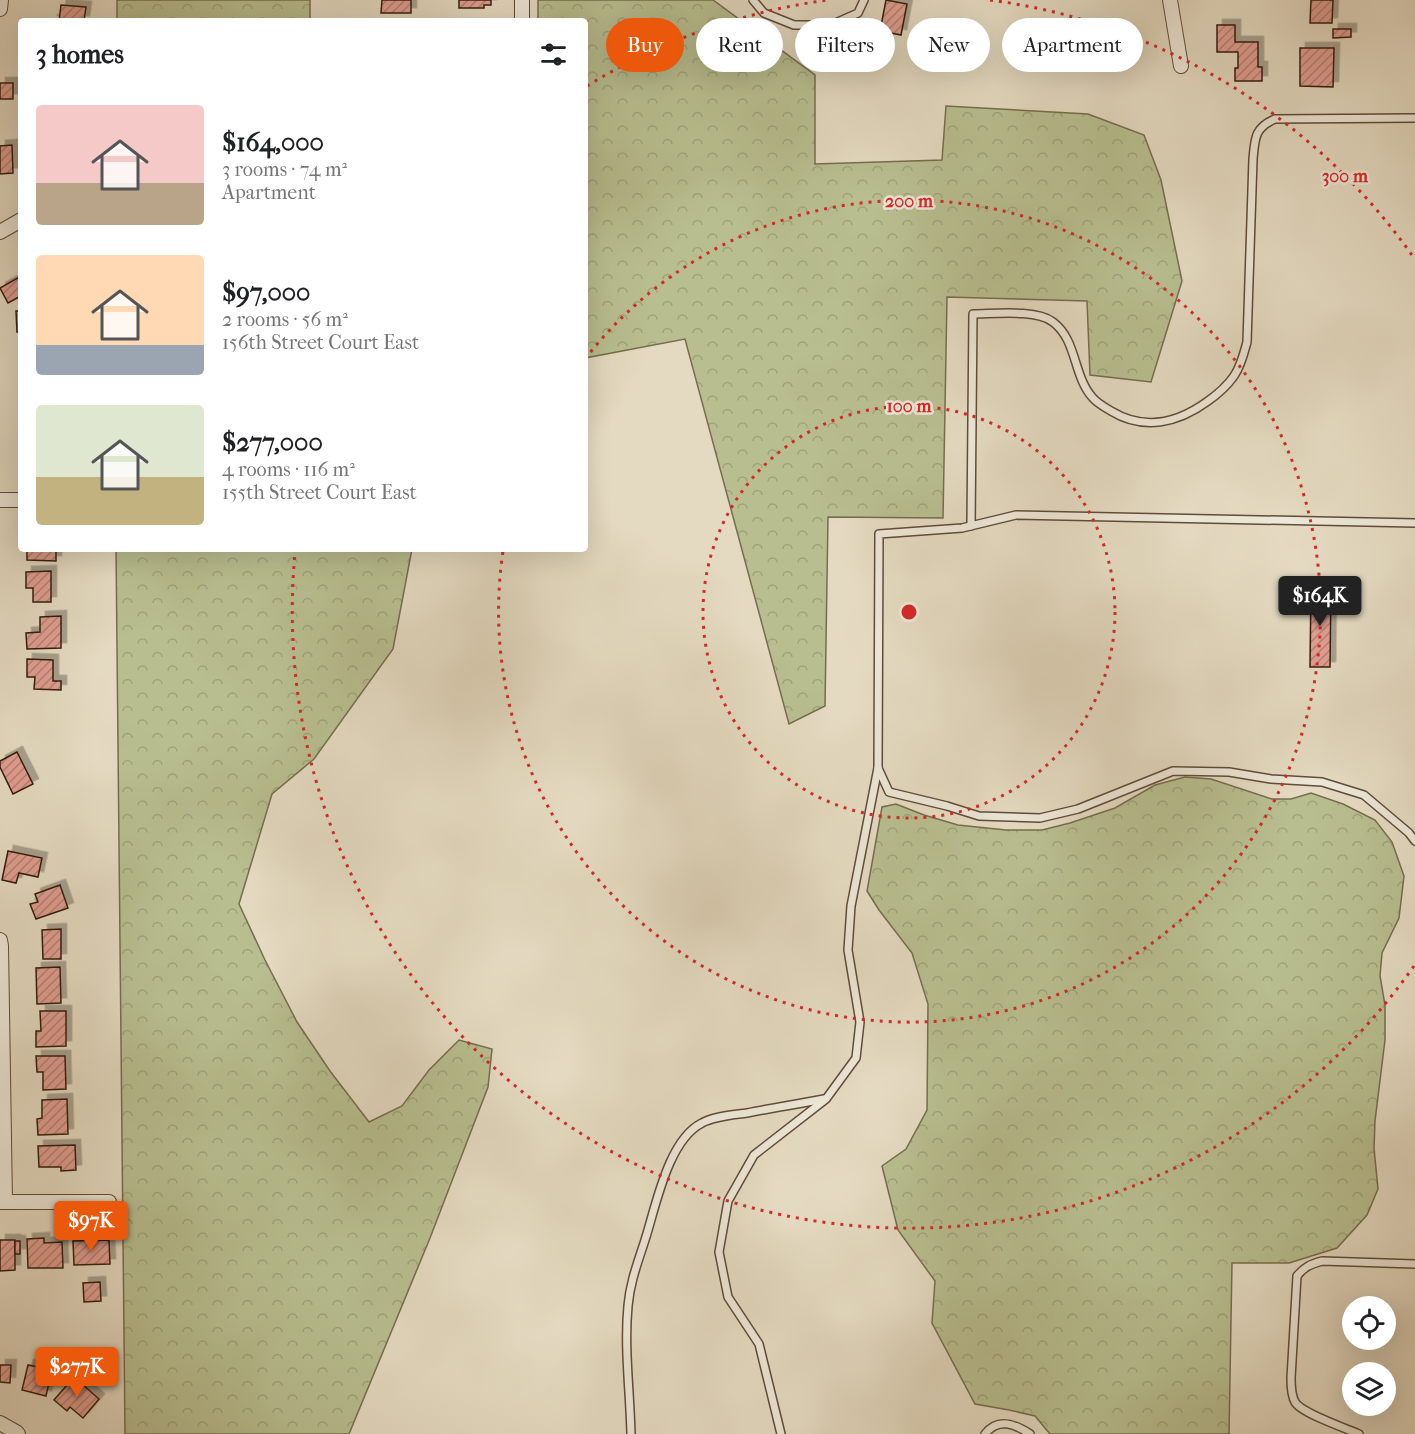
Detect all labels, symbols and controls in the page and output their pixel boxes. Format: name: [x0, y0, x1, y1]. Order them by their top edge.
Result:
chip: Buy: [606, 18, 684, 72]
chip: Rent: [696, 18, 783, 72]
chip: Filters: [795, 18, 895, 72]
chip: New: [907, 18, 990, 72]
chip: Apartment: [1002, 18, 1143, 72]
icon: filters: [537, 38, 570, 71]
text: 3 homes: [36, 39, 124, 70]
text: $164,000: [222, 127, 324, 158]
icon: home: [84, 129, 156, 201]
text: 3 rooms · 74 m²: [222, 158, 347, 181]
text: 300 m: [1322, 166, 1369, 187]
text: Apartment: [222, 181, 316, 204]
text: 200 m: [885, 191, 934, 212]
text: $97,000: [222, 277, 310, 308]
icon: home: [84, 279, 156, 351]
text: 2 rooms · 56 m²: [222, 308, 348, 331]
text: 156th Street Court East: [222, 331, 419, 354]
text: 100 m: [886, 396, 933, 417]
text: $277,000: [222, 427, 323, 458]
icon: home: [84, 429, 156, 501]
text: 4 rooms · 116 m²: [222, 458, 355, 481]
text: 155th Street Court East: [222, 481, 417, 504]
pin: $164K: [1278, 576, 1362, 627]
text: $164K: [1292, 584, 1348, 607]
centre of rings: [899, 602, 919, 622]
pin: $97K: [55, 1201, 127, 1252]
text: $97K: [68, 1209, 114, 1232]
map controls: [1342, 1296, 1396, 1416]
button: locate: [1342, 1296, 1396, 1350]
pin: $277K: [35, 1347, 119, 1398]
text: $277K: [49, 1355, 105, 1378]
button: layers: [1342, 1362, 1396, 1416]

